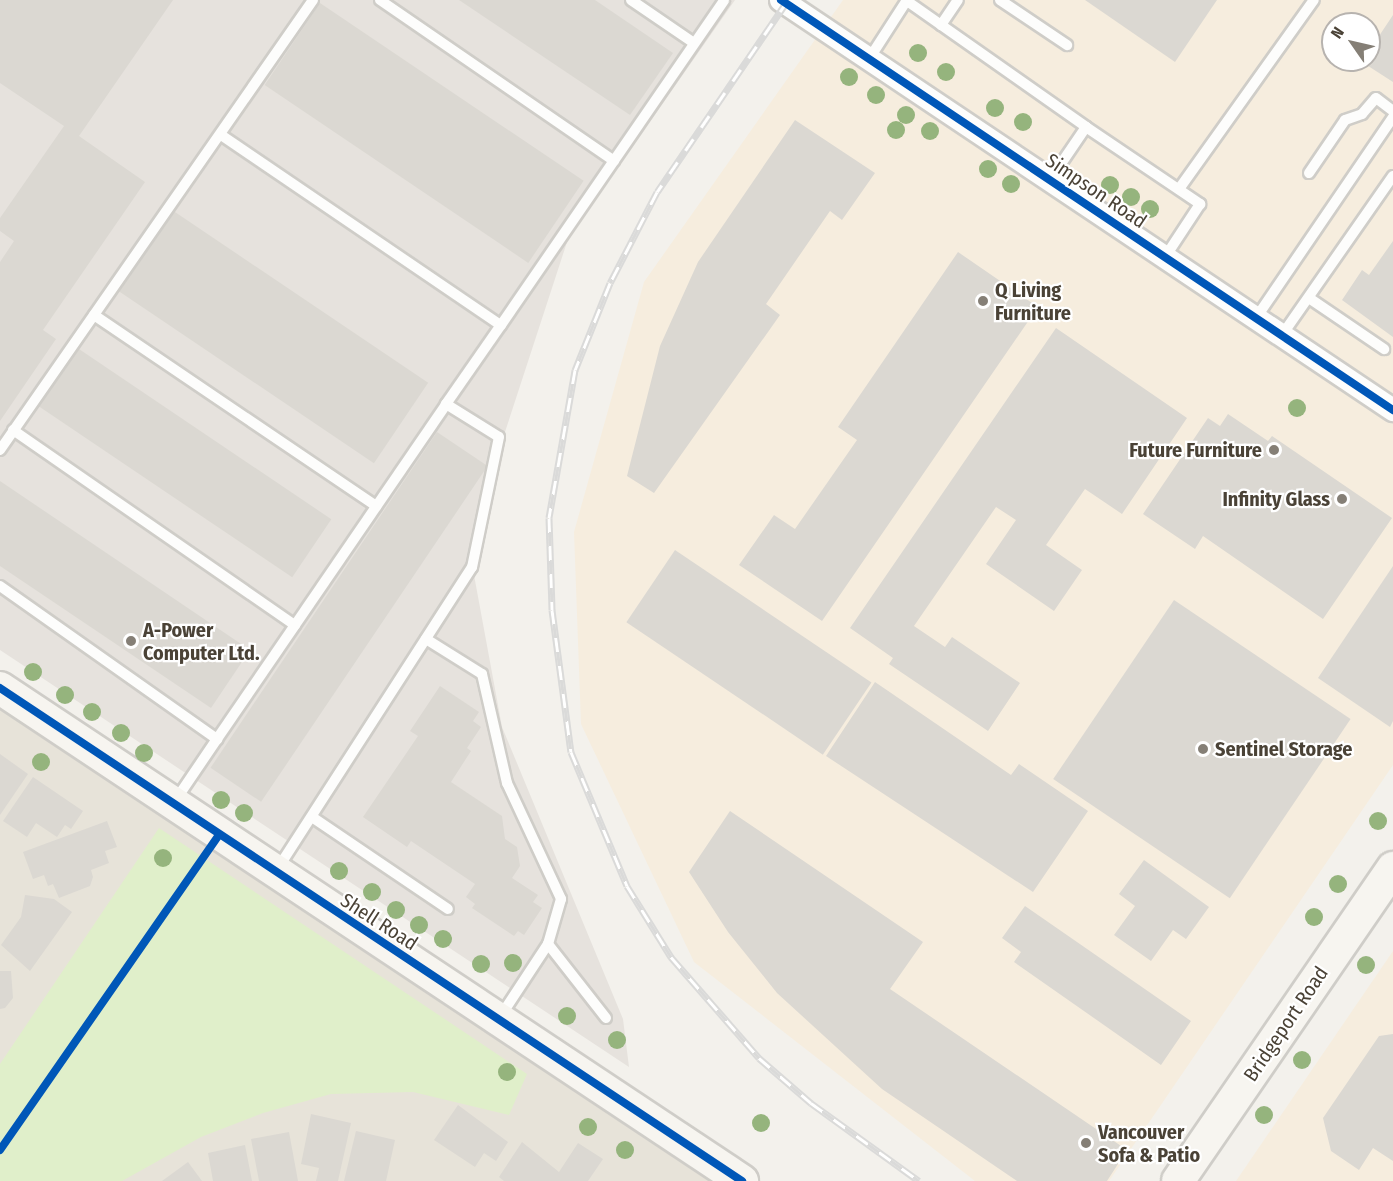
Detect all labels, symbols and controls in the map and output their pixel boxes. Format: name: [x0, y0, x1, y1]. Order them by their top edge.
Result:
north arrow: [1321, 12, 1381, 72]
text: N: [1327, 23, 1348, 42]
street label: Simpson Road: [1041, 148, 1151, 234]
place label: Q Living Furniture: [995, 278, 1071, 325]
marker: Q Living Furniture: [976, 294, 990, 308]
place label: Future Furniture: [1129, 438, 1262, 462]
marker: Future Furniture: [1267, 443, 1281, 457]
place label: Infinity Glass: [1222, 487, 1330, 511]
marker: Infinity Glass: [1335, 492, 1349, 506]
place label: A-Power Computer Ltd.: [143, 618, 259, 665]
marker: A-Power Computer Ltd.: [124, 634, 138, 648]
place label: Sentinel Storage: [1215, 737, 1352, 761]
marker: Sentinel Storage: [1196, 742, 1210, 756]
street label: Shell Road: [336, 888, 422, 956]
street label: Bridgeport Road: [1239, 962, 1333, 1086]
place label: Vancouver Sofa & Patio: [1098, 1120, 1200, 1167]
marker: Vancouver Sofa & Patio: [1079, 1136, 1093, 1150]

